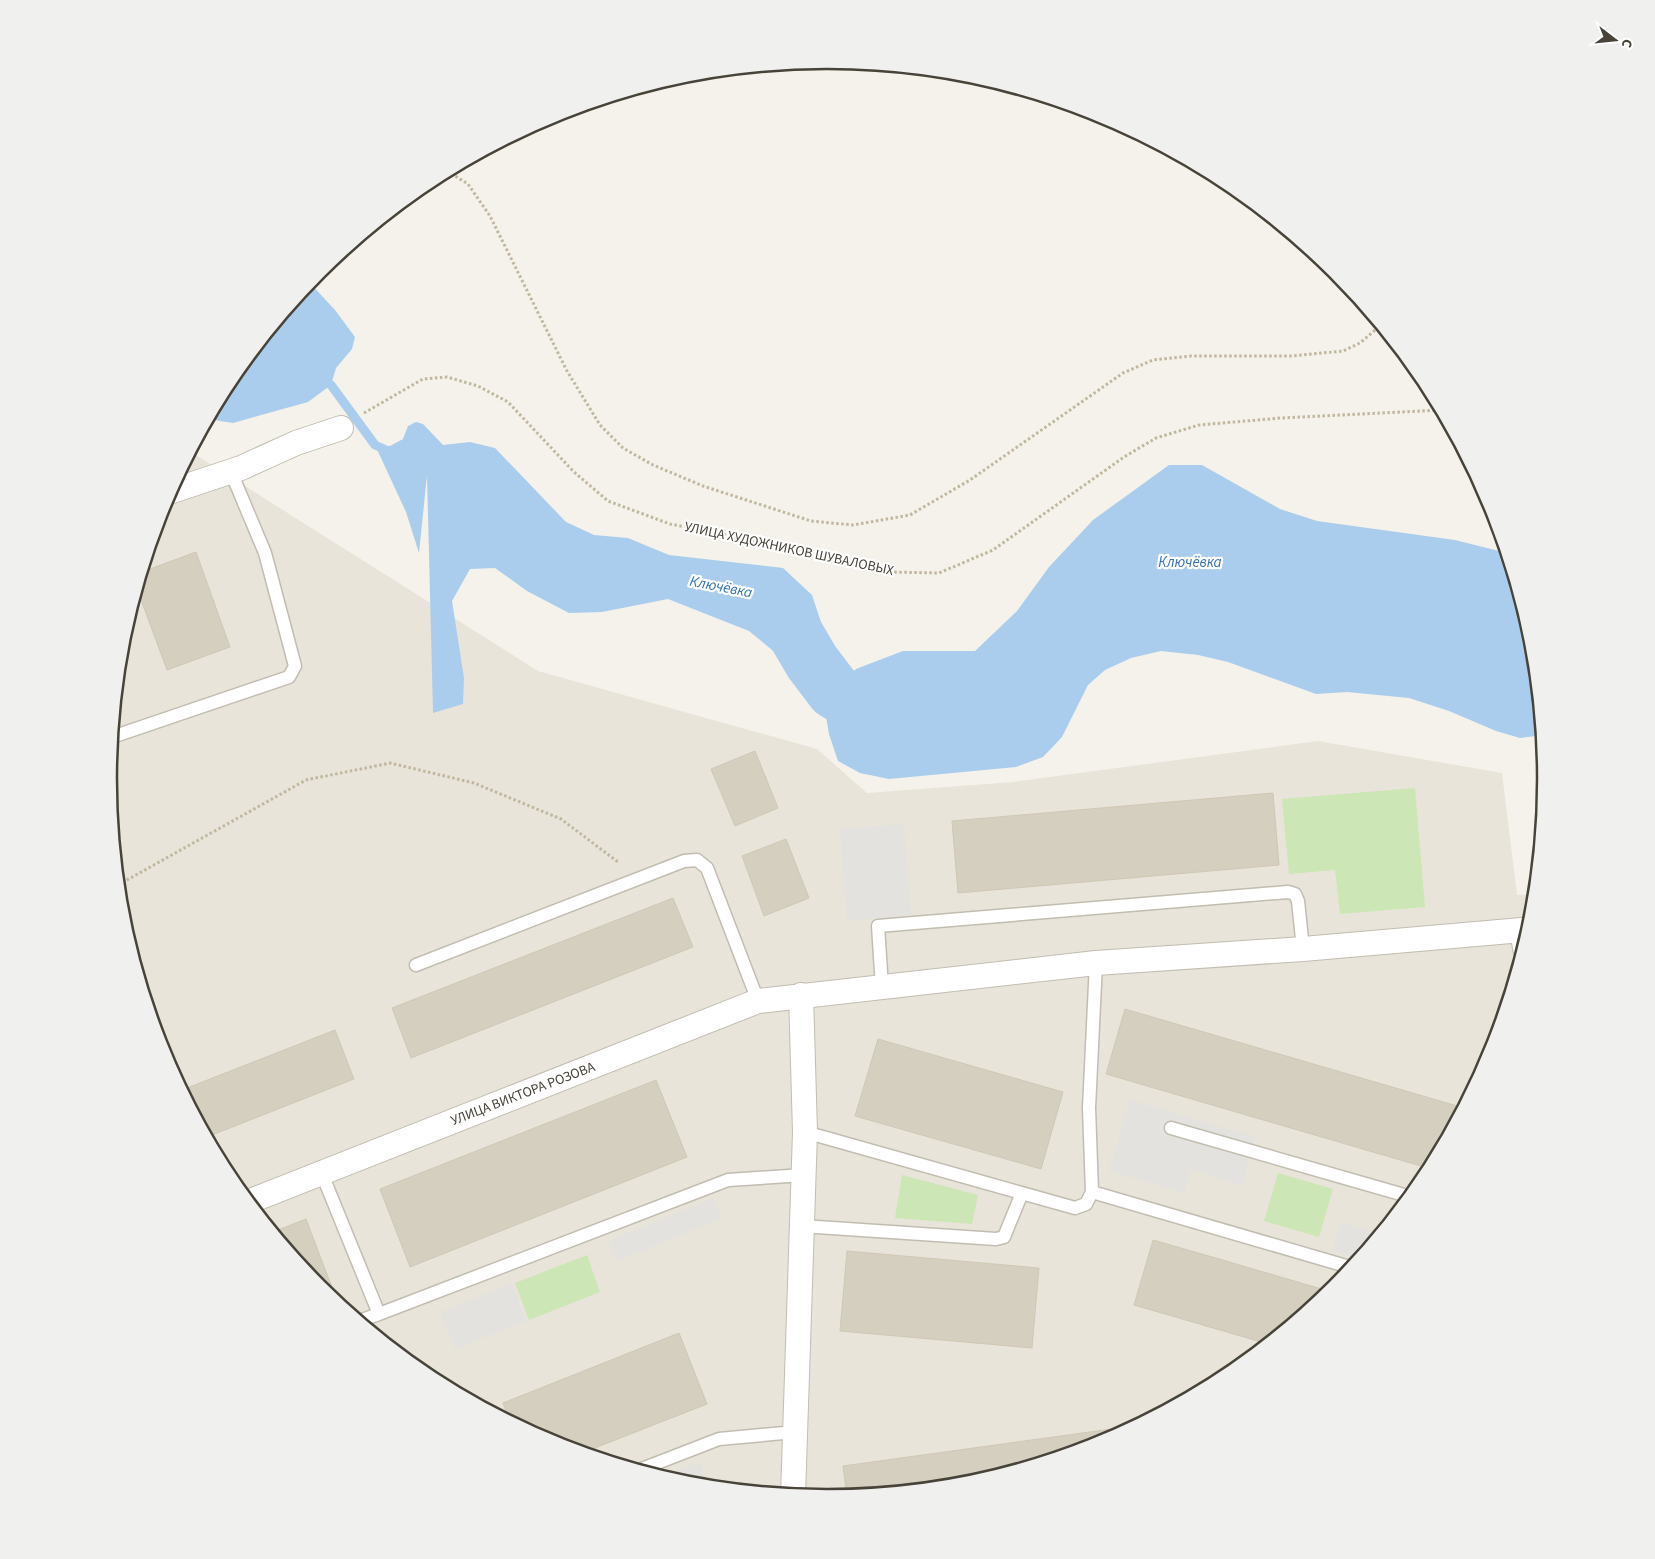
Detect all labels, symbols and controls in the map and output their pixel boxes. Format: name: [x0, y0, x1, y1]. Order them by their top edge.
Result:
north arrow: [1590, 15, 1640, 65]
text: С: [1616, 37, 1637, 50]
street label: УЛИЦА ХУДОЖНИКОВ ШУВАЛОВЫХ: [682, 517, 896, 581]
water label: Ключёвка: [1158, 552, 1222, 573]
water label: Ключёвка: [688, 571, 754, 603]
street label: УЛИЦА ВИКТОРА РОЗОВА: [448, 1057, 598, 1131]

